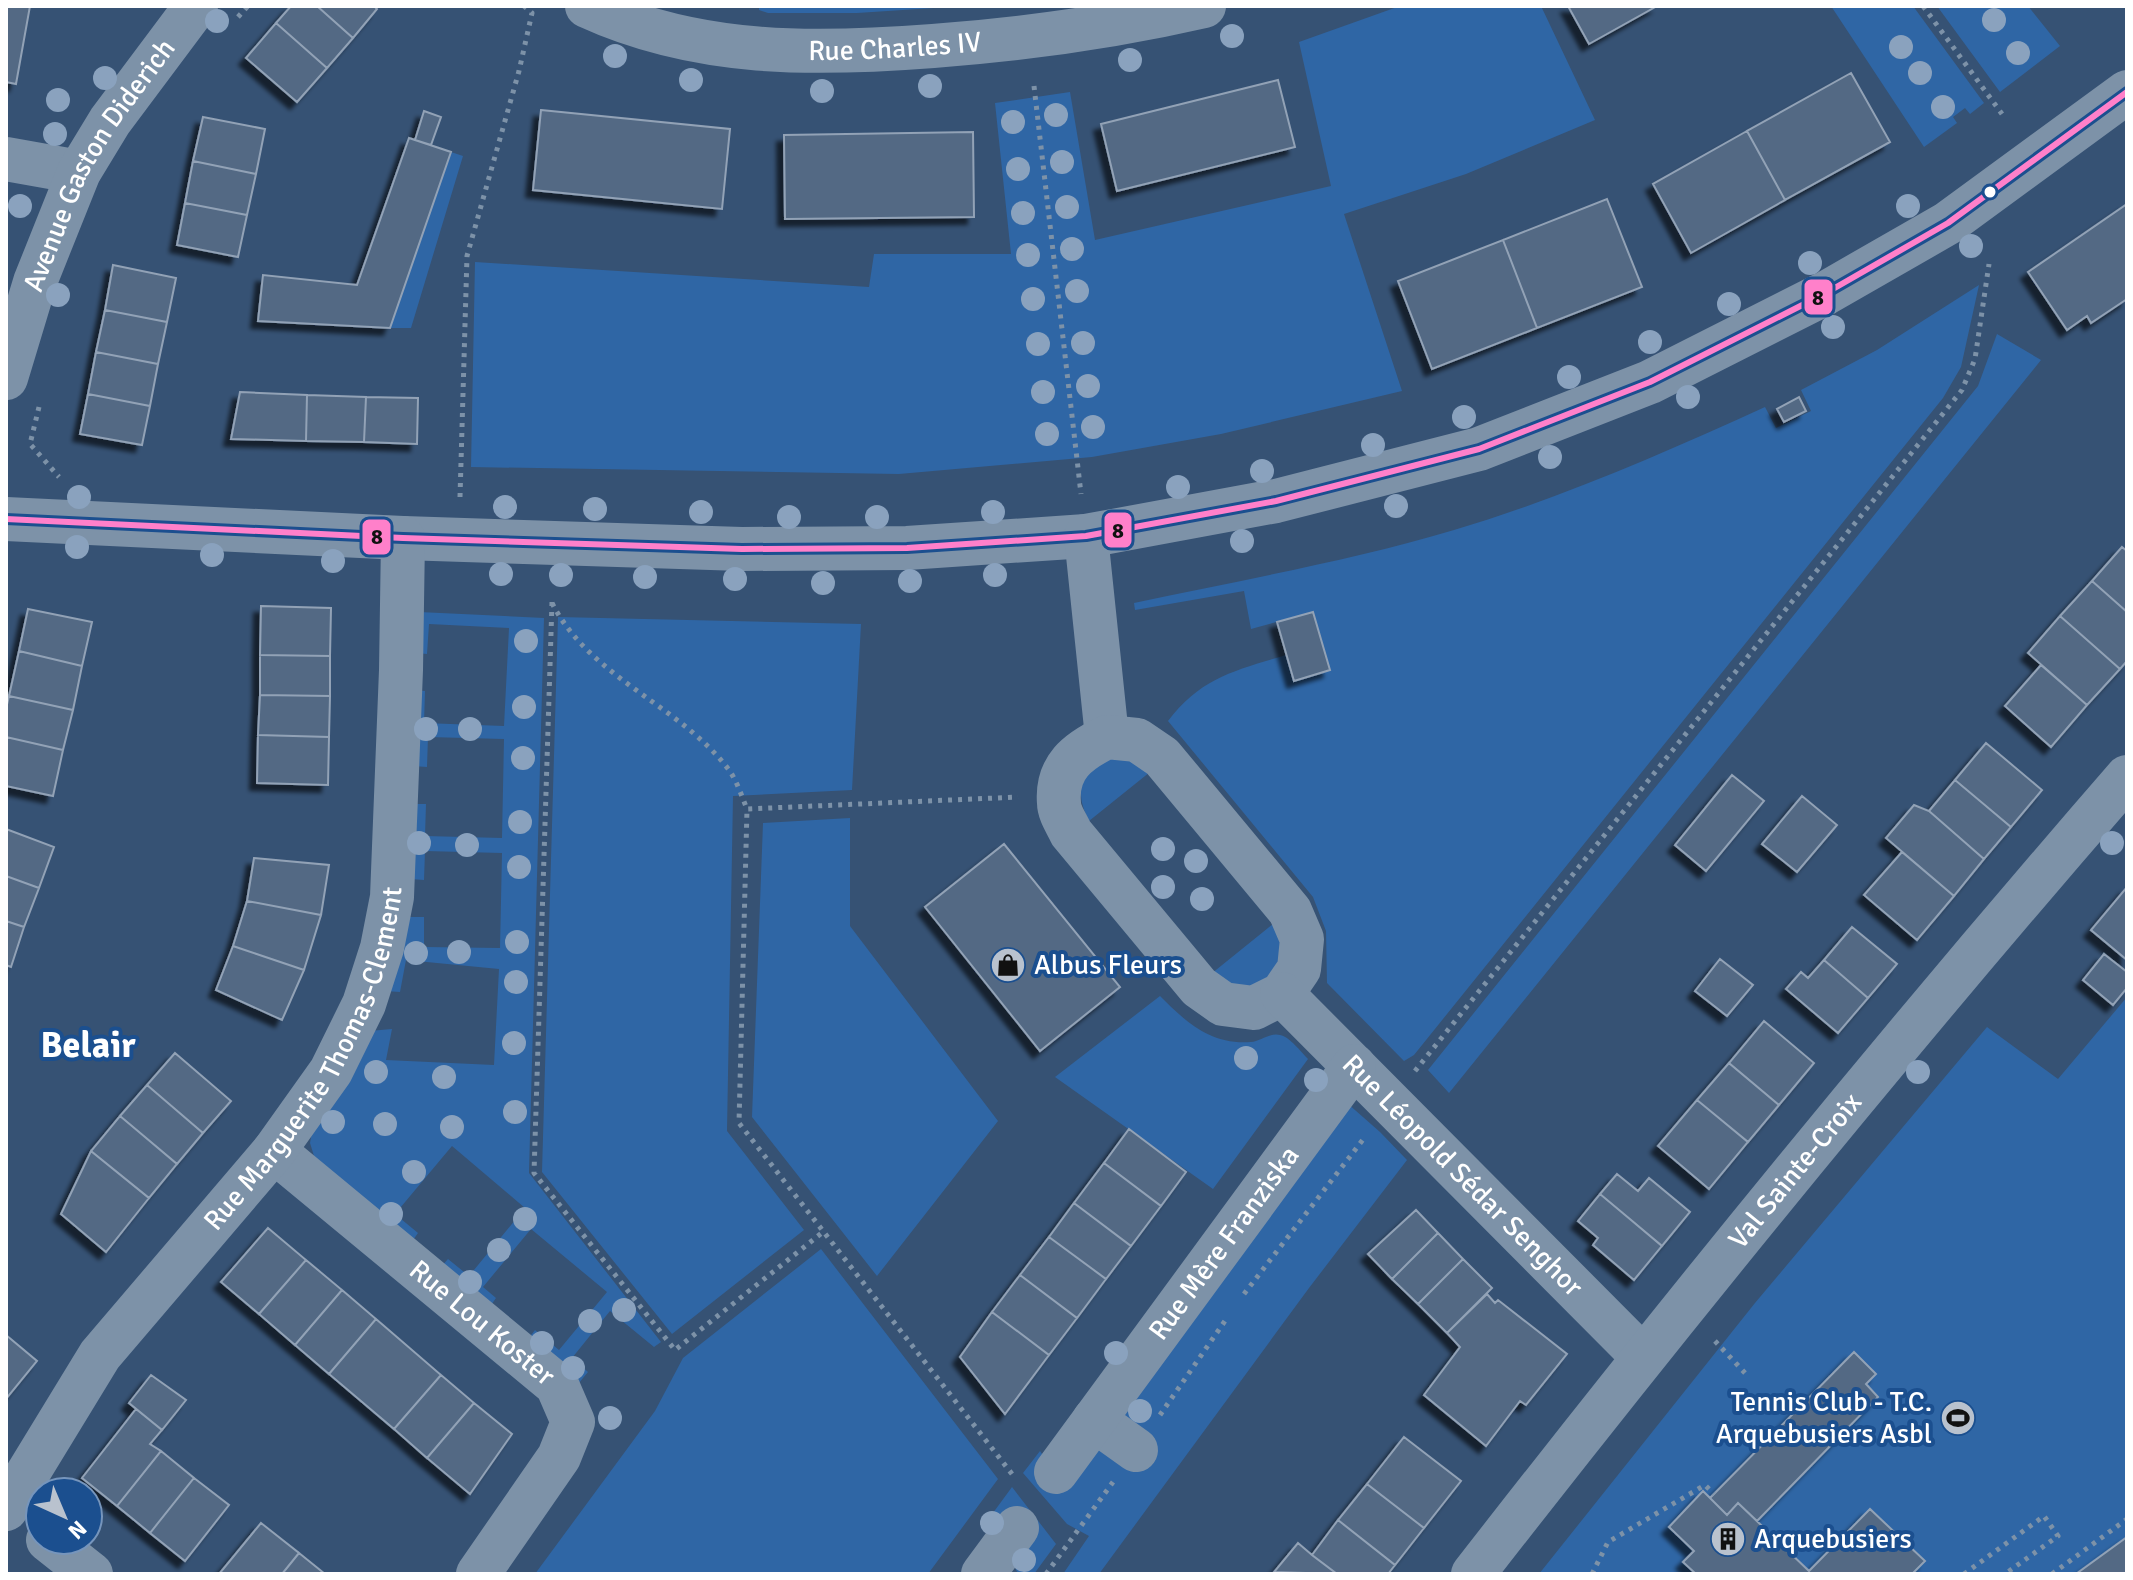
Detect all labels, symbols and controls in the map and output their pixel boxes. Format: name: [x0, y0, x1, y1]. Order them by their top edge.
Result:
street label: Rue Charles IV: [808, 25, 983, 68]
street label: Avenue Gaston Diderich: [16, 32, 182, 295]
unlabelled marker: [1982, 184, 1998, 200]
line badge: 8: [1803, 278, 1834, 316]
text: 8: [1812, 284, 1824, 311]
line badge: 8: [1103, 511, 1133, 549]
text: 8: [1112, 517, 1124, 544]
line badge: 8: [361, 518, 392, 556]
text: 8: [371, 523, 383, 550]
street label: Rue Marguerite Thomas-Clement: [197, 886, 409, 1237]
shop icon: Albus Fleurs: [989, 946, 1027, 984]
place label: Albus Fleurs: [1034, 948, 1182, 982]
district label: Belair: [40, 1023, 136, 1068]
street label: Rue Léopold Sédar Senghor: [1335, 1047, 1591, 1304]
street label: Val Sainte-Croix: [1721, 1086, 1869, 1256]
street label: Rue Mère Franziska: [1142, 1139, 1307, 1347]
street label: Rue Lou Koster: [402, 1253, 562, 1393]
place label: Tennis Club - T.C. Arquebusiers Asbl: [1716, 1385, 1932, 1451]
sports icon: Tennis Club - T.C. Arquebusiers Asbl: [1939, 1399, 1977, 1437]
north arrow: [24, 1476, 104, 1556]
text: N: [63, 1515, 92, 1545]
building icon: Arquebusiers: [1709, 1520, 1747, 1558]
place label: Arquebusiers: [1754, 1522, 1912, 1556]

